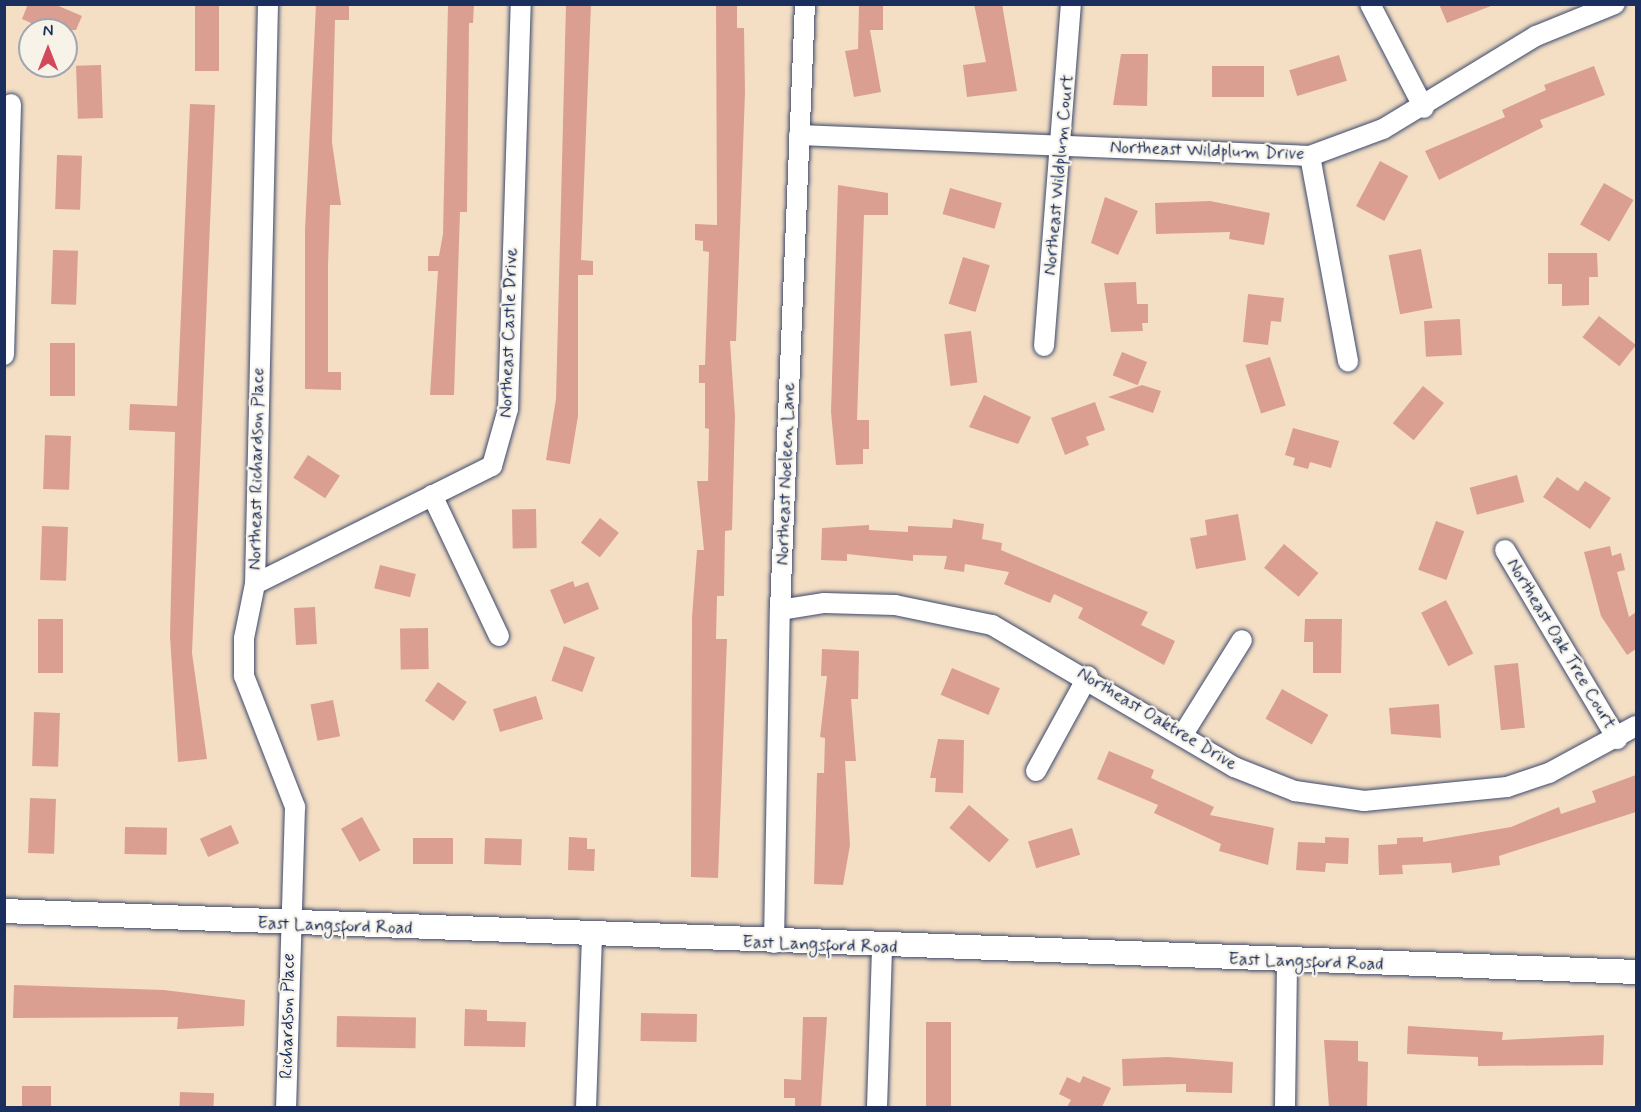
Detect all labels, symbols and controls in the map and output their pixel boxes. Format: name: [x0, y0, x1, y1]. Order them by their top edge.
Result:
north arrow: [18, 18, 78, 78]
text: N: [43, 21, 53, 42]
street label: Northeast Wildplum Court: [1040, 75, 1078, 275]
street label: Northeast Wildplum Drive: [1109, 137, 1305, 165]
street label: Northeast Castle Drive: [495, 248, 523, 418]
street label: Northeast Richardson Place: [244, 368, 270, 570]
street label: Northeast Noeleen Lane: [772, 382, 800, 566]
street label: Northeast Oak Tree Court: [1503, 557, 1619, 731]
street label: Northeast Oaktree Drive: [1073, 663, 1241, 775]
street label: East Langsford Road: [258, 913, 412, 939]
street label: East Langsford Road: [743, 932, 897, 958]
street label: East Langsford Road: [1229, 949, 1383, 975]
street label: Richardson Place: [276, 953, 300, 1079]

